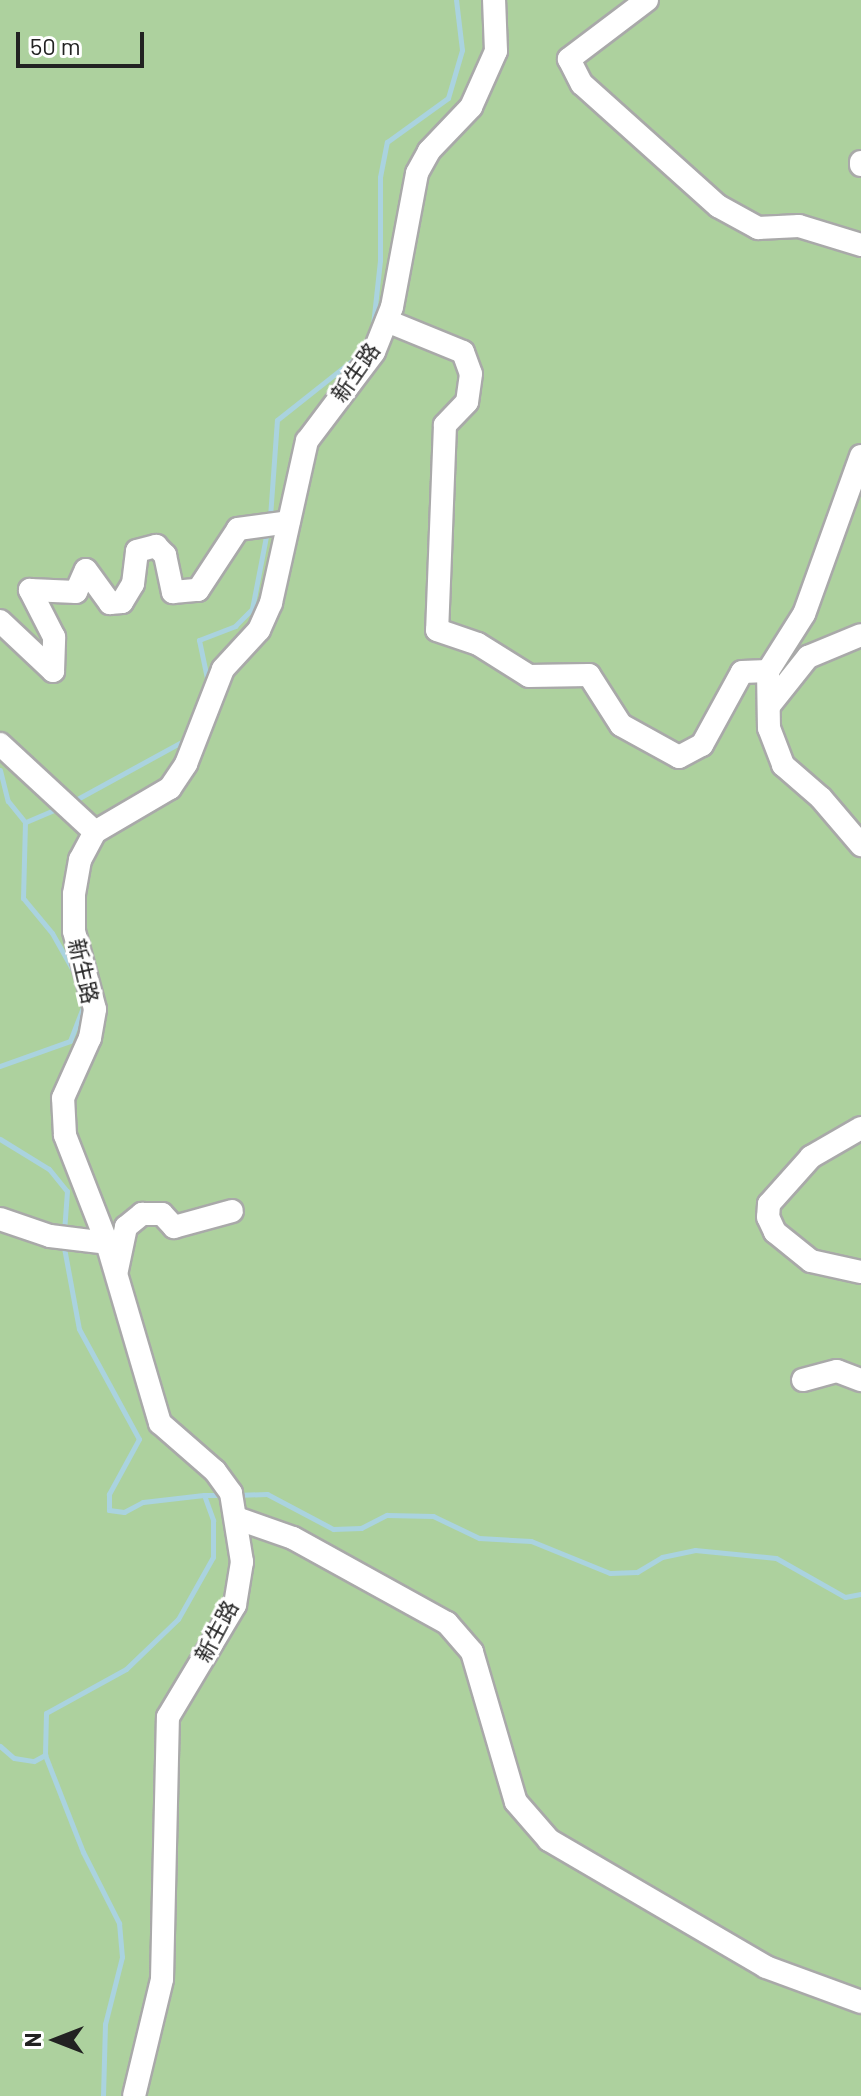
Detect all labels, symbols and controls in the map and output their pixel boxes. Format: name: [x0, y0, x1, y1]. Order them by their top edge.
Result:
scale bar: [20, 16, 148, 66]
text: 50 m: [30, 31, 81, 60]
street label: 新生路: [325, 337, 385, 407]
street label: 新生路: [64, 936, 104, 1006]
street label: 新生路: [189, 1596, 243, 1666]
north arrow: [16, 2000, 96, 2080]
text: N: [19, 2033, 45, 2047]

